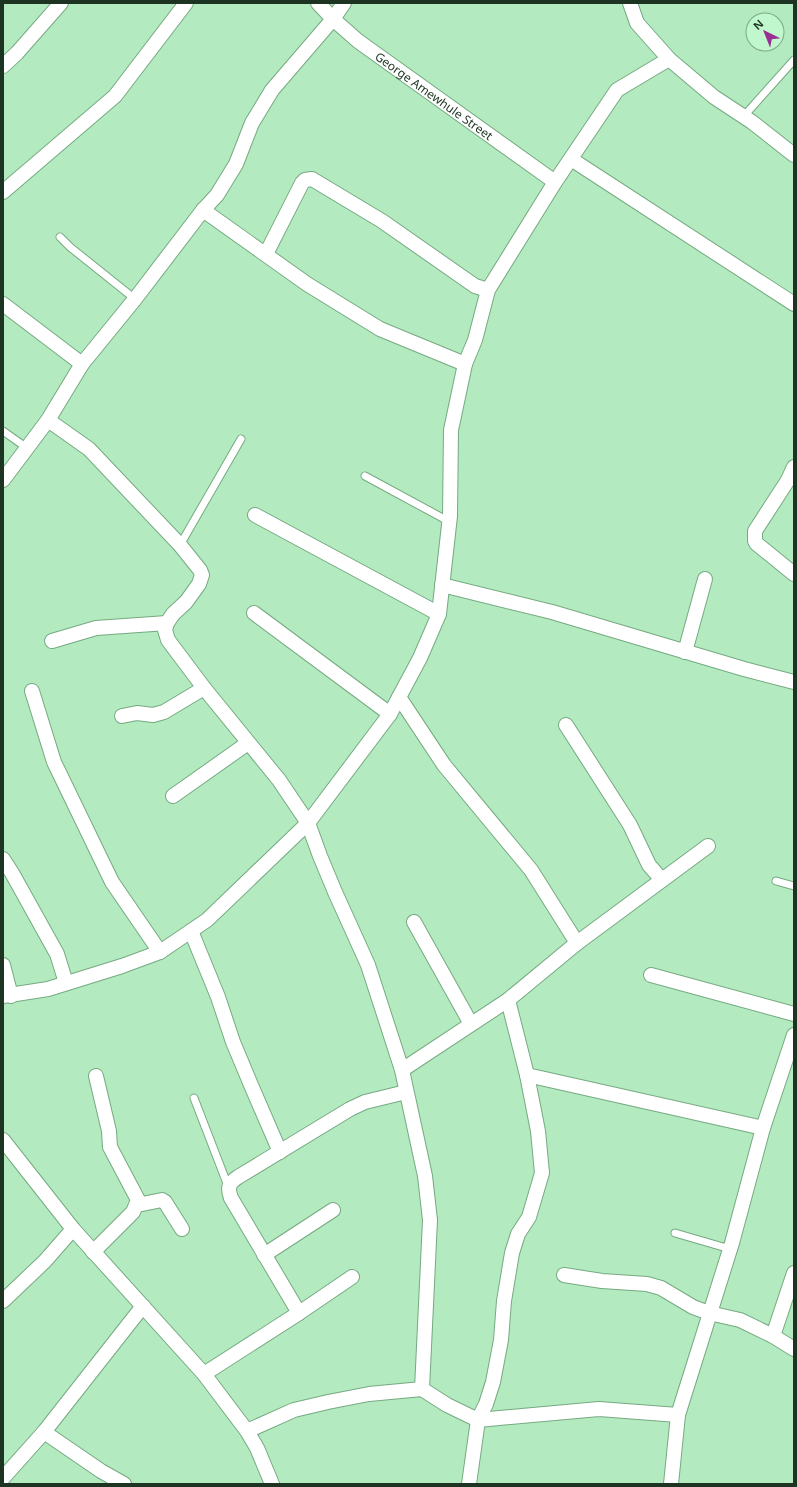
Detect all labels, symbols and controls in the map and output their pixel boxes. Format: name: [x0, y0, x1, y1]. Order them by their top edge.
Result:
north arrow: [745, 12, 785, 52]
text: N: [749, 16, 766, 33]
street label: George Amewhule Street: [372, 48, 497, 144]

